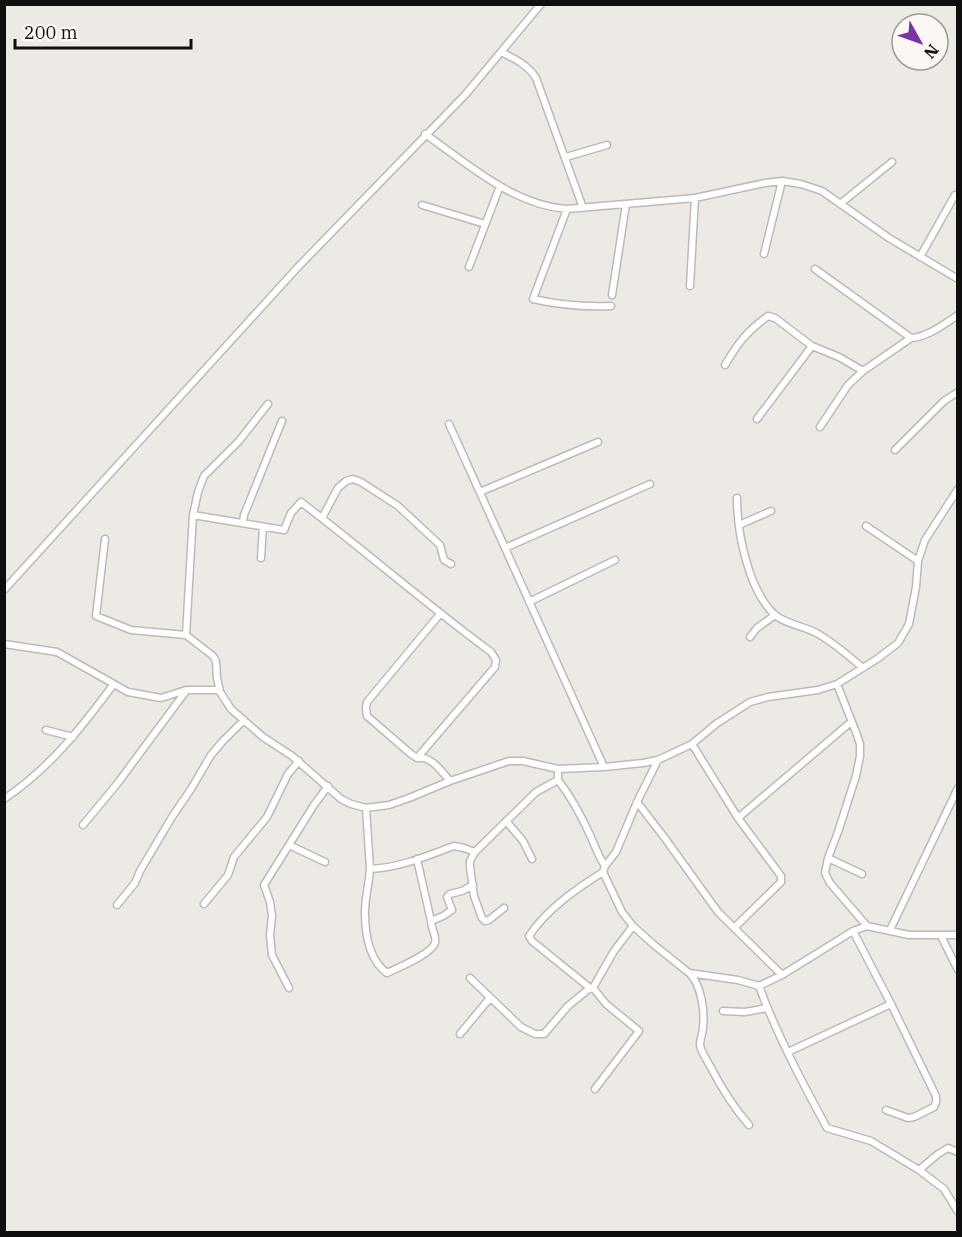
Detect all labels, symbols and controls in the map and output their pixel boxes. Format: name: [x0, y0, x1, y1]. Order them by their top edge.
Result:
scale bar: [15, 12, 190, 50]
north arrow: [890, 12, 950, 72]
text: 200 m: [24, 21, 78, 44]
text: N: [920, 40, 943, 63]

